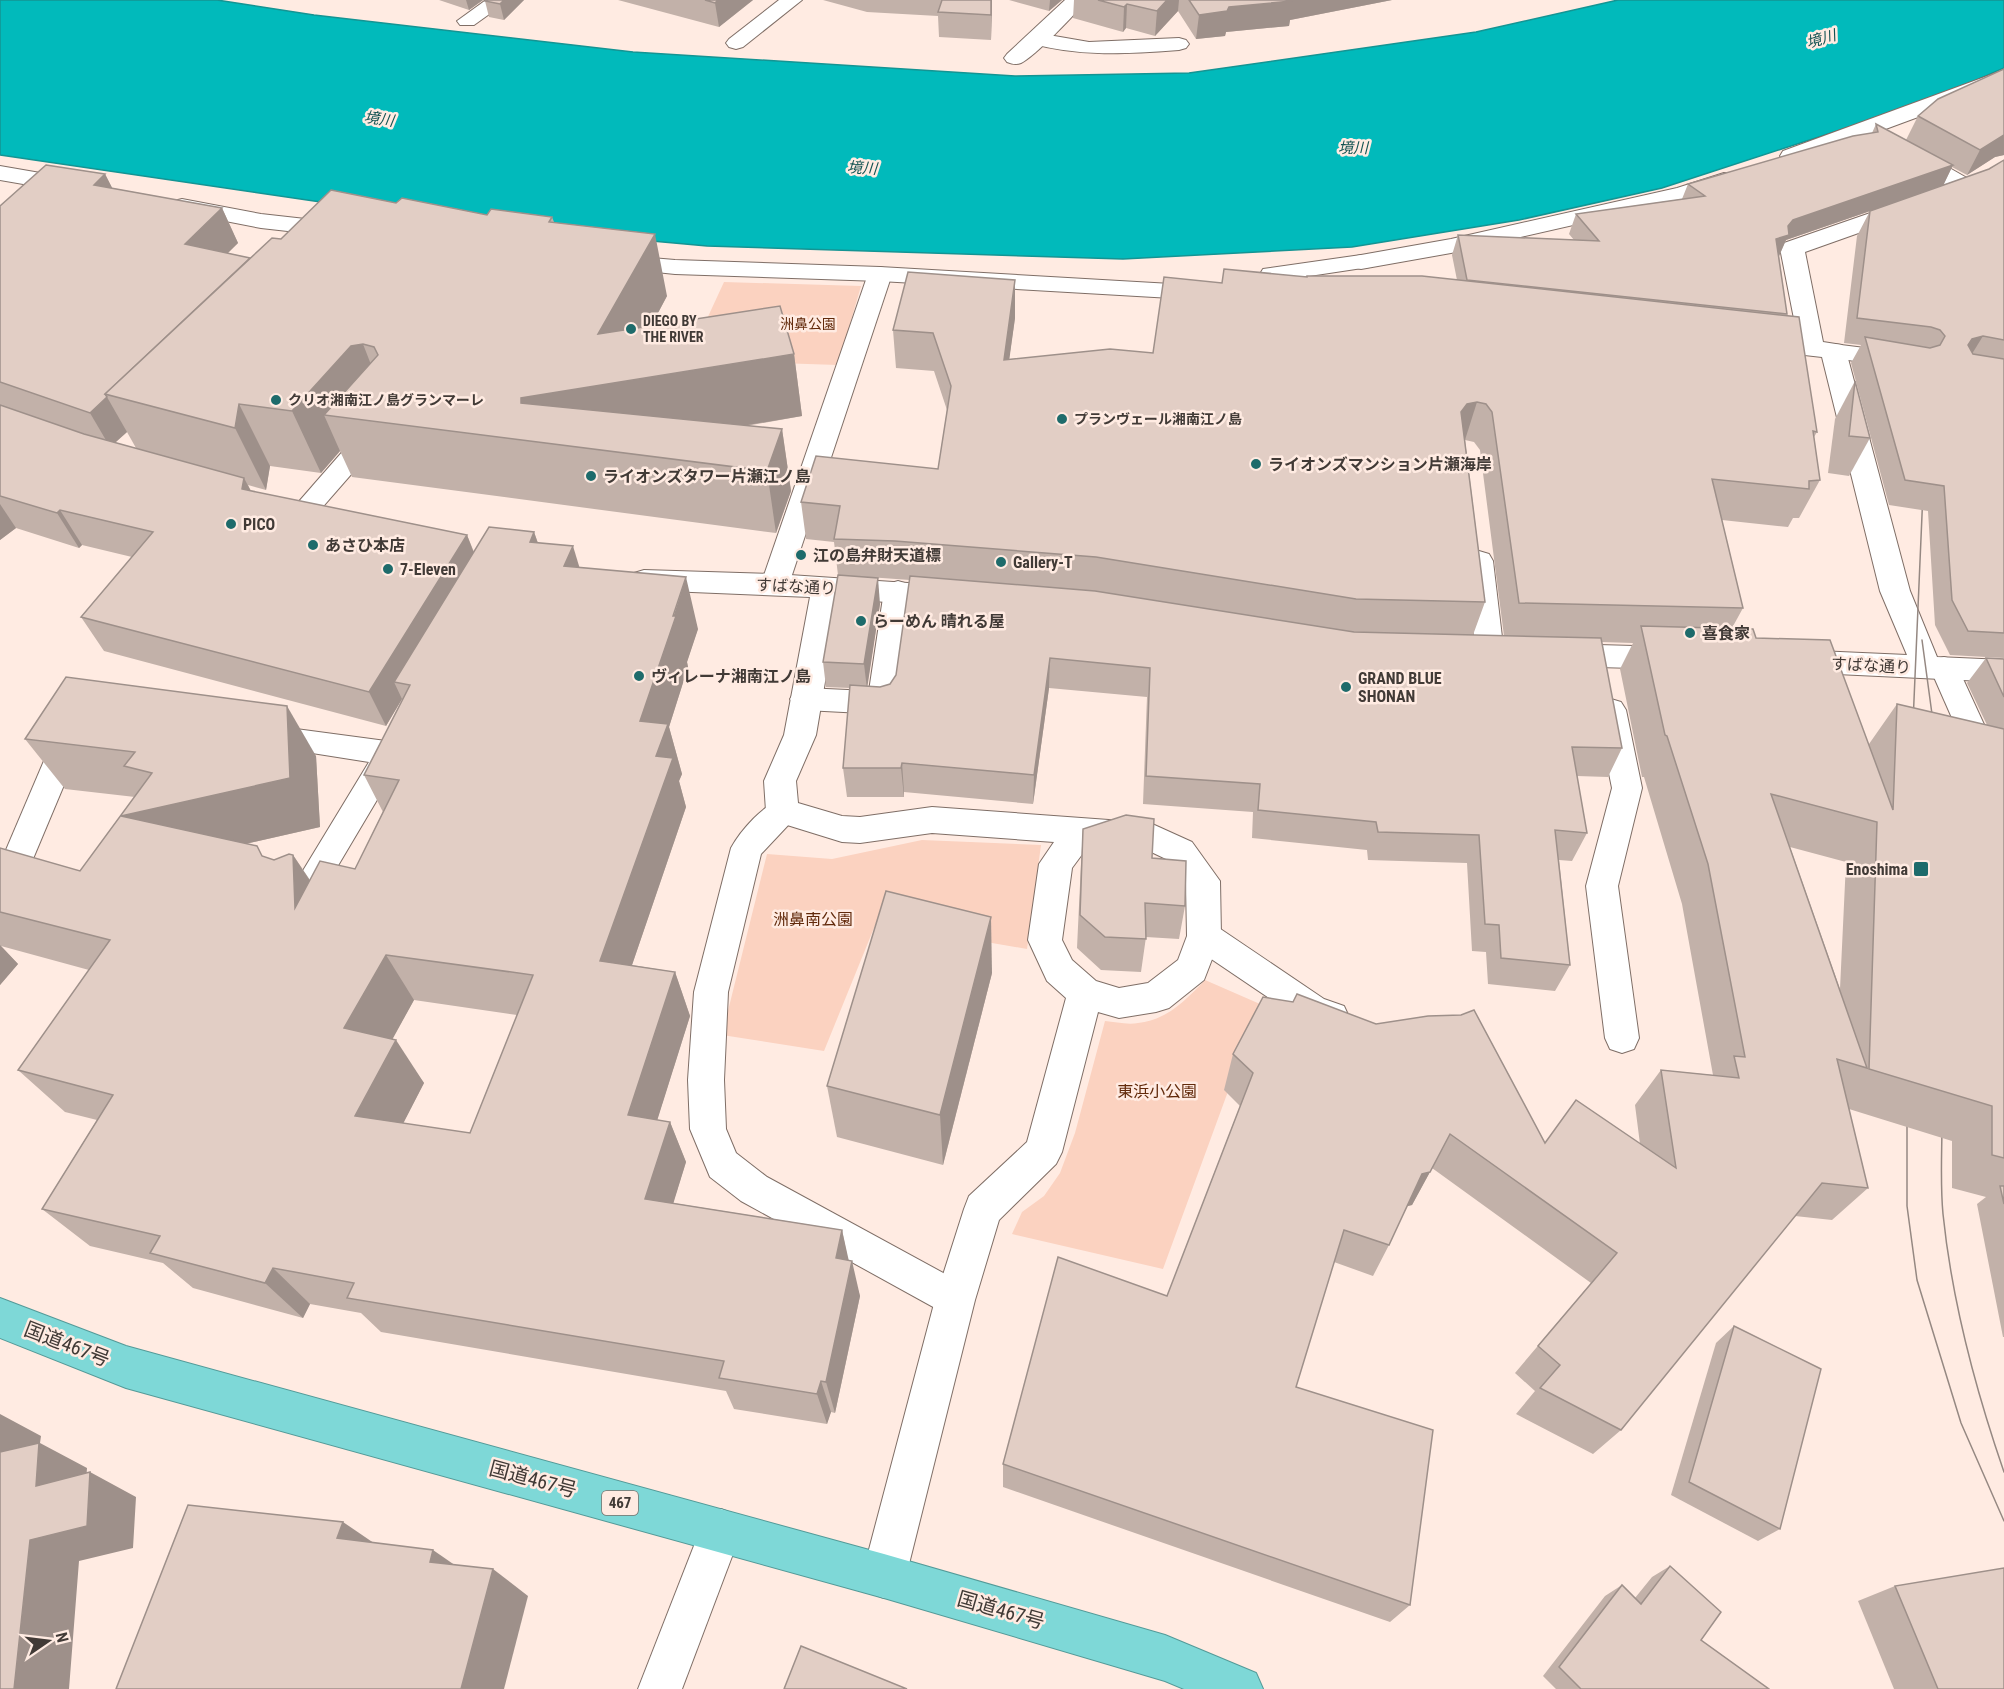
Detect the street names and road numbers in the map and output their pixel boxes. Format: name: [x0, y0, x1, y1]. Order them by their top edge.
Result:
street label: すばな通り: [756, 575, 836, 598]
street label: すばな通り: [1831, 654, 1911, 677]
street label: 国道467号: [21, 1317, 113, 1371]
street label: 国道467号: [487, 1456, 579, 1502]
road number: 467: [602, 1491, 638, 1515]
street label: 国道467号: [955, 1586, 1047, 1634]

